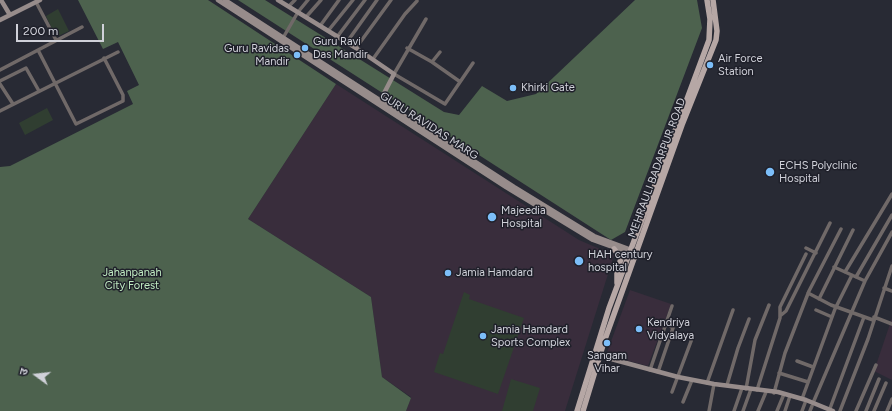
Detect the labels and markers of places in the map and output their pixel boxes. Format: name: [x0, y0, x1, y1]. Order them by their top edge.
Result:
place label: Guru Ravi Das Mandir: [313, 35, 368, 61]
place label: Guru Ravidas Mandir: [224, 42, 289, 68]
marker: Guru Ravi Das Mandir: [300, 43, 310, 53]
marker: Guru Ravidas Mandir: [292, 50, 302, 60]
place label: Air Force Station: [718, 52, 762, 78]
marker: Air Force Station: [705, 60, 715, 70]
place label: Khirki Gate: [521, 81, 575, 95]
marker: Khirki Gate: [508, 83, 518, 93]
place label: ECHS Polyclinic Hospital: [779, 159, 857, 185]
marker: ECHS Polyclinic Hospital: [764, 166, 776, 178]
place label: Majeedia Hospital: [501, 204, 545, 230]
marker: Majeedia Hospital: [486, 211, 498, 223]
place label: HAH century hospital: [588, 248, 653, 274]
marker: HAH century hospital: [573, 255, 585, 267]
place label: Jamia Hamdard: [456, 266, 533, 280]
marker: Jamia Hamdard: [443, 268, 453, 278]
place label: Kendriya Vidyalaya: [647, 316, 694, 342]
place label: Jamia Hamdard Sports Complex: [491, 323, 570, 349]
marker: Kendriya Vidyalaya: [634, 324, 644, 334]
marker: Jamia Hamdard Sports Complex: [478, 331, 488, 341]
marker: Sangam Vihar: [602, 338, 612, 348]
place label: Sangam Vihar: [587, 349, 627, 375]

